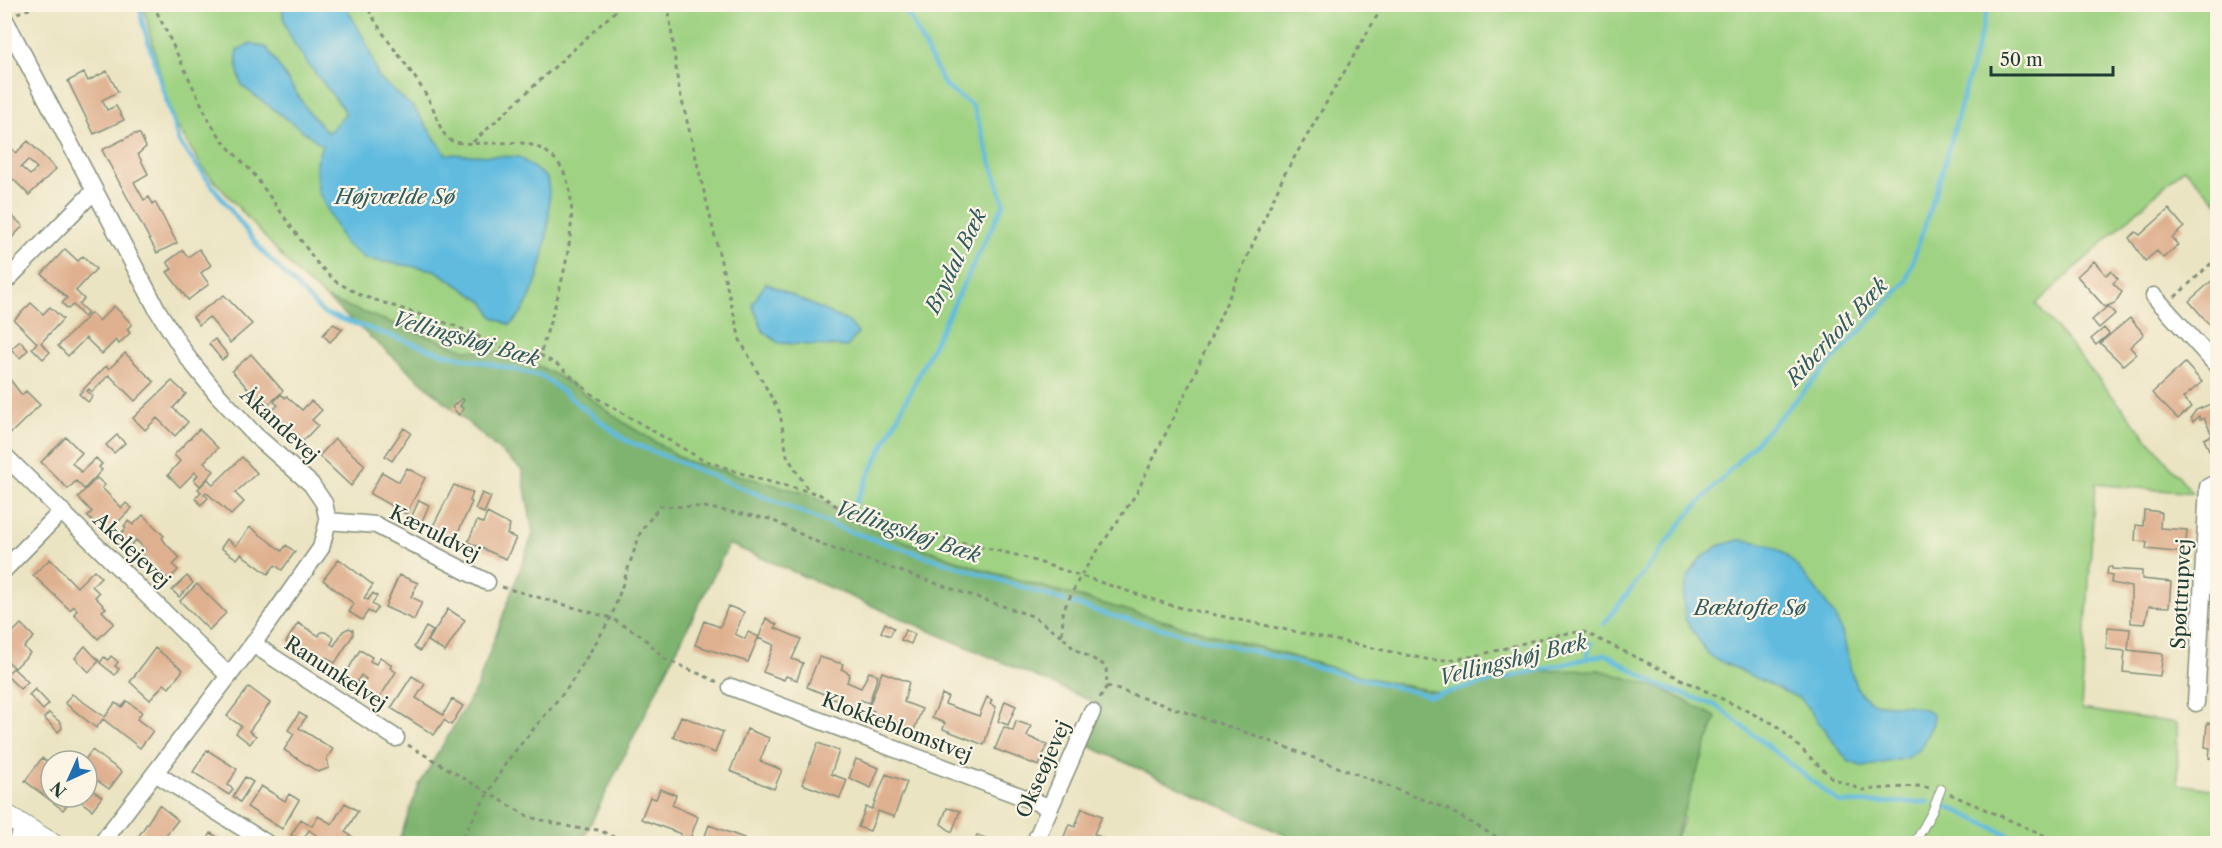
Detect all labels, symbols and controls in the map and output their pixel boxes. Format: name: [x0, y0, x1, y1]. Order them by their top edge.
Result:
scale bar: [1991, 39, 2112, 77]
text: 50 m: [2000, 49, 2043, 71]
water label: Højvælde Sø: [333, 184, 457, 209]
water label: Brydal Bæk: [919, 204, 992, 319]
water label: Riberholt Bæk: [1779, 273, 1893, 392]
water label: Vellingshøj Bæk: [390, 306, 543, 371]
street label: Åkandevej: [235, 381, 325, 468]
water label: Vellingshøj Bæk: [832, 495, 984, 568]
street label: Kæruldvej: [386, 500, 484, 566]
street label: Akelejevej: [88, 507, 175, 593]
street label: Spøttrupvej: [2166, 538, 2196, 650]
water label: Bæktofte Sø: [1692, 595, 1807, 620]
water label: Vellingshøj Bæk: [1436, 629, 1590, 690]
street label: Ranunkelvej: [280, 631, 392, 715]
street label: Klokkeblomstvej: [818, 687, 976, 767]
street label: Okseøjevej: [1011, 717, 1075, 821]
north arrow: [39, 749, 99, 809]
text: N: [46, 778, 70, 802]

